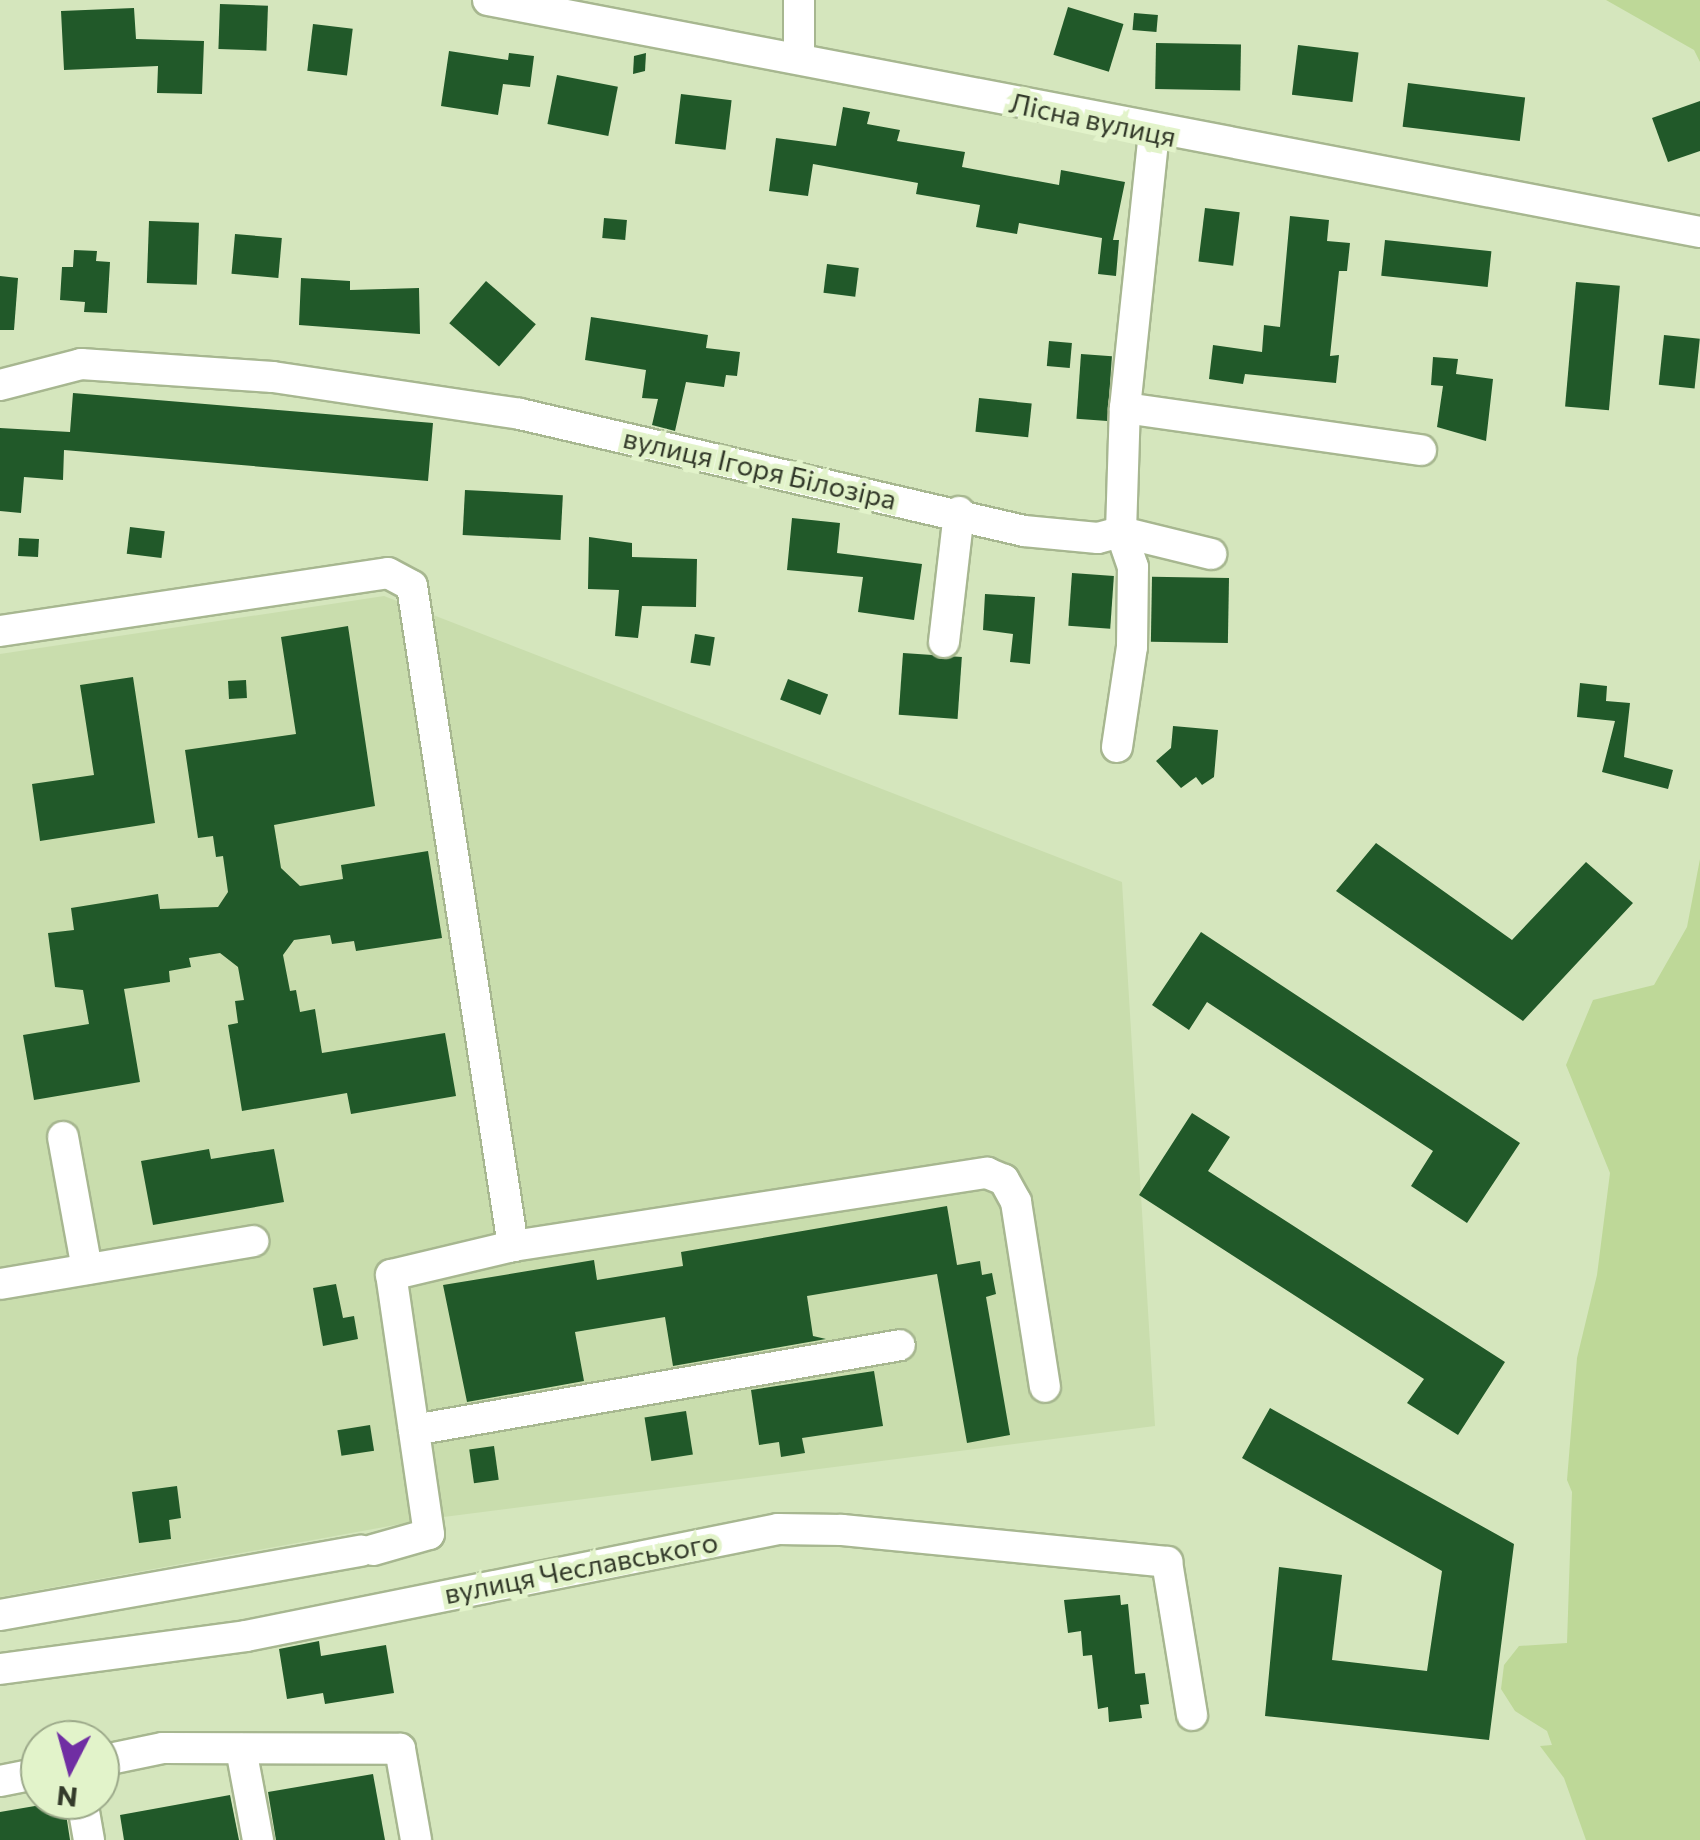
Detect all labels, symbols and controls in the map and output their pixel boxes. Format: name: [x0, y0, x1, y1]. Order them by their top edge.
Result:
street label: Лісна вулиця: [1007, 85, 1179, 153]
street label: вулиця Ігоря Білозіра: [620, 420, 900, 516]
street label: вулиця Чеславського: [441, 1524, 721, 1610]
north arrow: [20, 1720, 120, 1820]
text: N: [55, 1780, 79, 1816]

